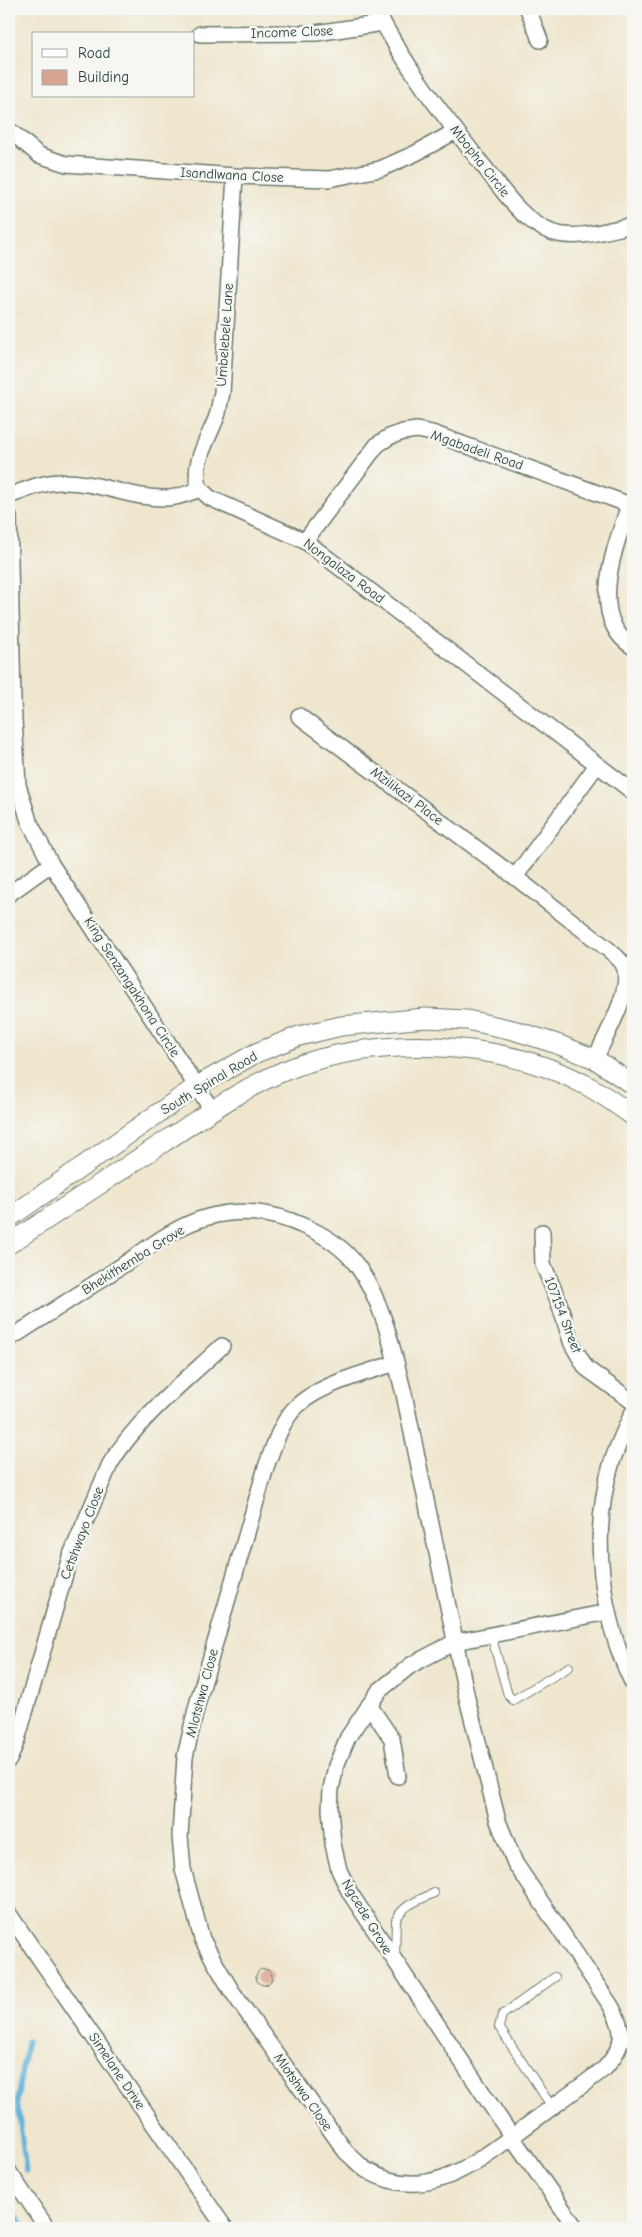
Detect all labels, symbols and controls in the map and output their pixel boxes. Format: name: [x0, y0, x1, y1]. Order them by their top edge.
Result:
street label: Income Close: [251, 22, 333, 42]
legend: [32, 32, 195, 98]
text: Road: [78, 44, 110, 62]
text: Building: [78, 68, 129, 86]
street label: Mbopha Circle: [446, 121, 514, 201]
street label: Isandlwana Close: [180, 164, 284, 186]
street label: Umbelebele Lane: [213, 283, 237, 387]
street label: Mgabadeli Road: [429, 426, 525, 474]
street label: Nongalaza Road: [300, 535, 388, 607]
street label: Mzilikazi Place: [367, 763, 447, 829]
street label: King Senzangakhona Circle: [80, 914, 184, 1060]
street label: South Spinal Road: [158, 1047, 260, 1119]
street label: Bhekithemba Grove: [79, 1222, 187, 1298]
street label: 107154 Street: [541, 1274, 586, 1356]
street label: Cetshwayo Close: [56, 1484, 108, 1582]
street label: Mlotshwa Close: [182, 1647, 222, 1739]
street label: Ngcede Grove: [338, 1876, 396, 1958]
street label: Simelane Drive: [85, 2029, 149, 2113]
street label: Mlotshwa Close: [270, 2050, 336, 2134]

